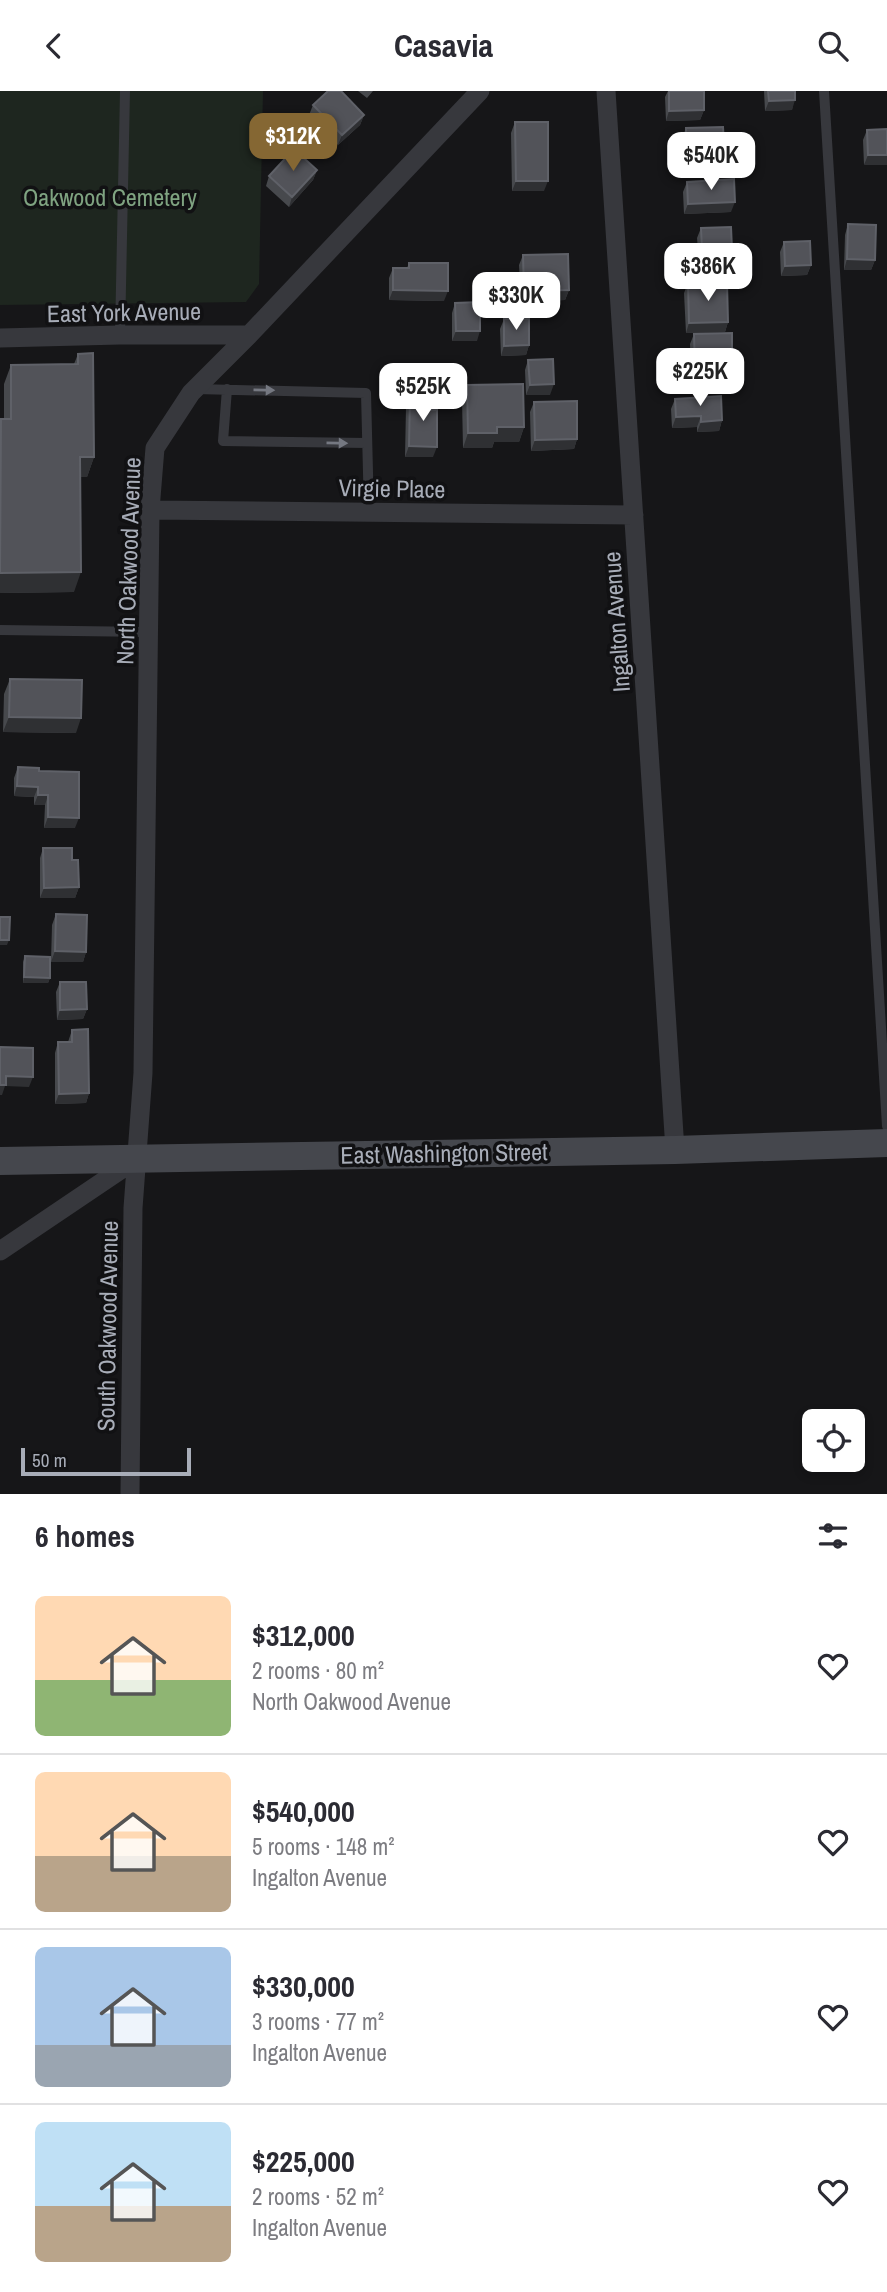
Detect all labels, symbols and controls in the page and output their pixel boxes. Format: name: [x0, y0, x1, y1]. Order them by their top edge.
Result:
text: Casavia: [394, 24, 493, 67]
icon: back: [35, 27, 73, 65]
icon: search: [814, 27, 852, 65]
pin: $312K: [244, 113, 342, 173]
text: $312K: [265, 120, 321, 151]
pin: $540K: [662, 133, 760, 192]
text: $540K: [683, 139, 739, 170]
park label: Oakwood Cemetery: [23, 181, 197, 213]
pin: $386K: [659, 243, 757, 303]
text: $386K: [680, 250, 736, 281]
pin: $330K: [467, 273, 565, 332]
text: $330K: [488, 279, 544, 310]
street label: East York Avenue: [47, 295, 201, 329]
pin: $225K: [651, 349, 749, 408]
text: $225K: [672, 355, 728, 386]
pin: $525K: [374, 363, 472, 423]
text: $525K: [395, 370, 451, 401]
one-way arrow: [253, 384, 275, 396]
one-way arrow: [326, 437, 348, 449]
street label: North Oakwood Avenue: [108, 457, 148, 665]
street label: Virgie Place: [338, 471, 446, 505]
street label: Ingalton Avenue: [595, 551, 637, 693]
street label: East Washington Street: [340, 1135, 548, 1171]
street label: South Oakwood Avenue: [89, 1220, 125, 1432]
map controls: [802, 1409, 865, 1472]
button: locate: [802, 1409, 865, 1472]
scale bar: [21, 1445, 191, 1477]
text: 50 m: [32, 1447, 67, 1473]
text: 6 homes: [35, 1516, 135, 1556]
icon: filters: [814, 1517, 852, 1555]
text: $312,000: [252, 1615, 355, 1655]
icon: home: [91, 1624, 175, 1708]
icon: heart: [814, 1647, 852, 1685]
text: 2 rooms · 80 m²: [252, 1655, 384, 1686]
text: North Oakwood Avenue: [252, 1686, 451, 1717]
text: $540,000: [252, 1791, 355, 1831]
icon: home: [91, 1800, 175, 1884]
icon: heart: [814, 1823, 852, 1861]
text: 5 rooms · 148 m²: [252, 1831, 395, 1862]
text: Ingalton Avenue: [252, 1862, 387, 1893]
text: $330,000: [252, 1966, 355, 2006]
icon: home: [91, 1975, 175, 2059]
icon: heart: [814, 1998, 852, 2036]
text: 3 rooms · 77 m²: [252, 2006, 384, 2037]
text: Ingalton Avenue: [252, 2037, 387, 2068]
text: $225,000: [252, 2141, 355, 2181]
icon: home: [91, 2150, 175, 2234]
icon: heart: [814, 2173, 852, 2211]
text: 2 rooms · 52 m²: [252, 2181, 384, 2212]
text: Ingalton Avenue: [252, 2212, 387, 2243]

